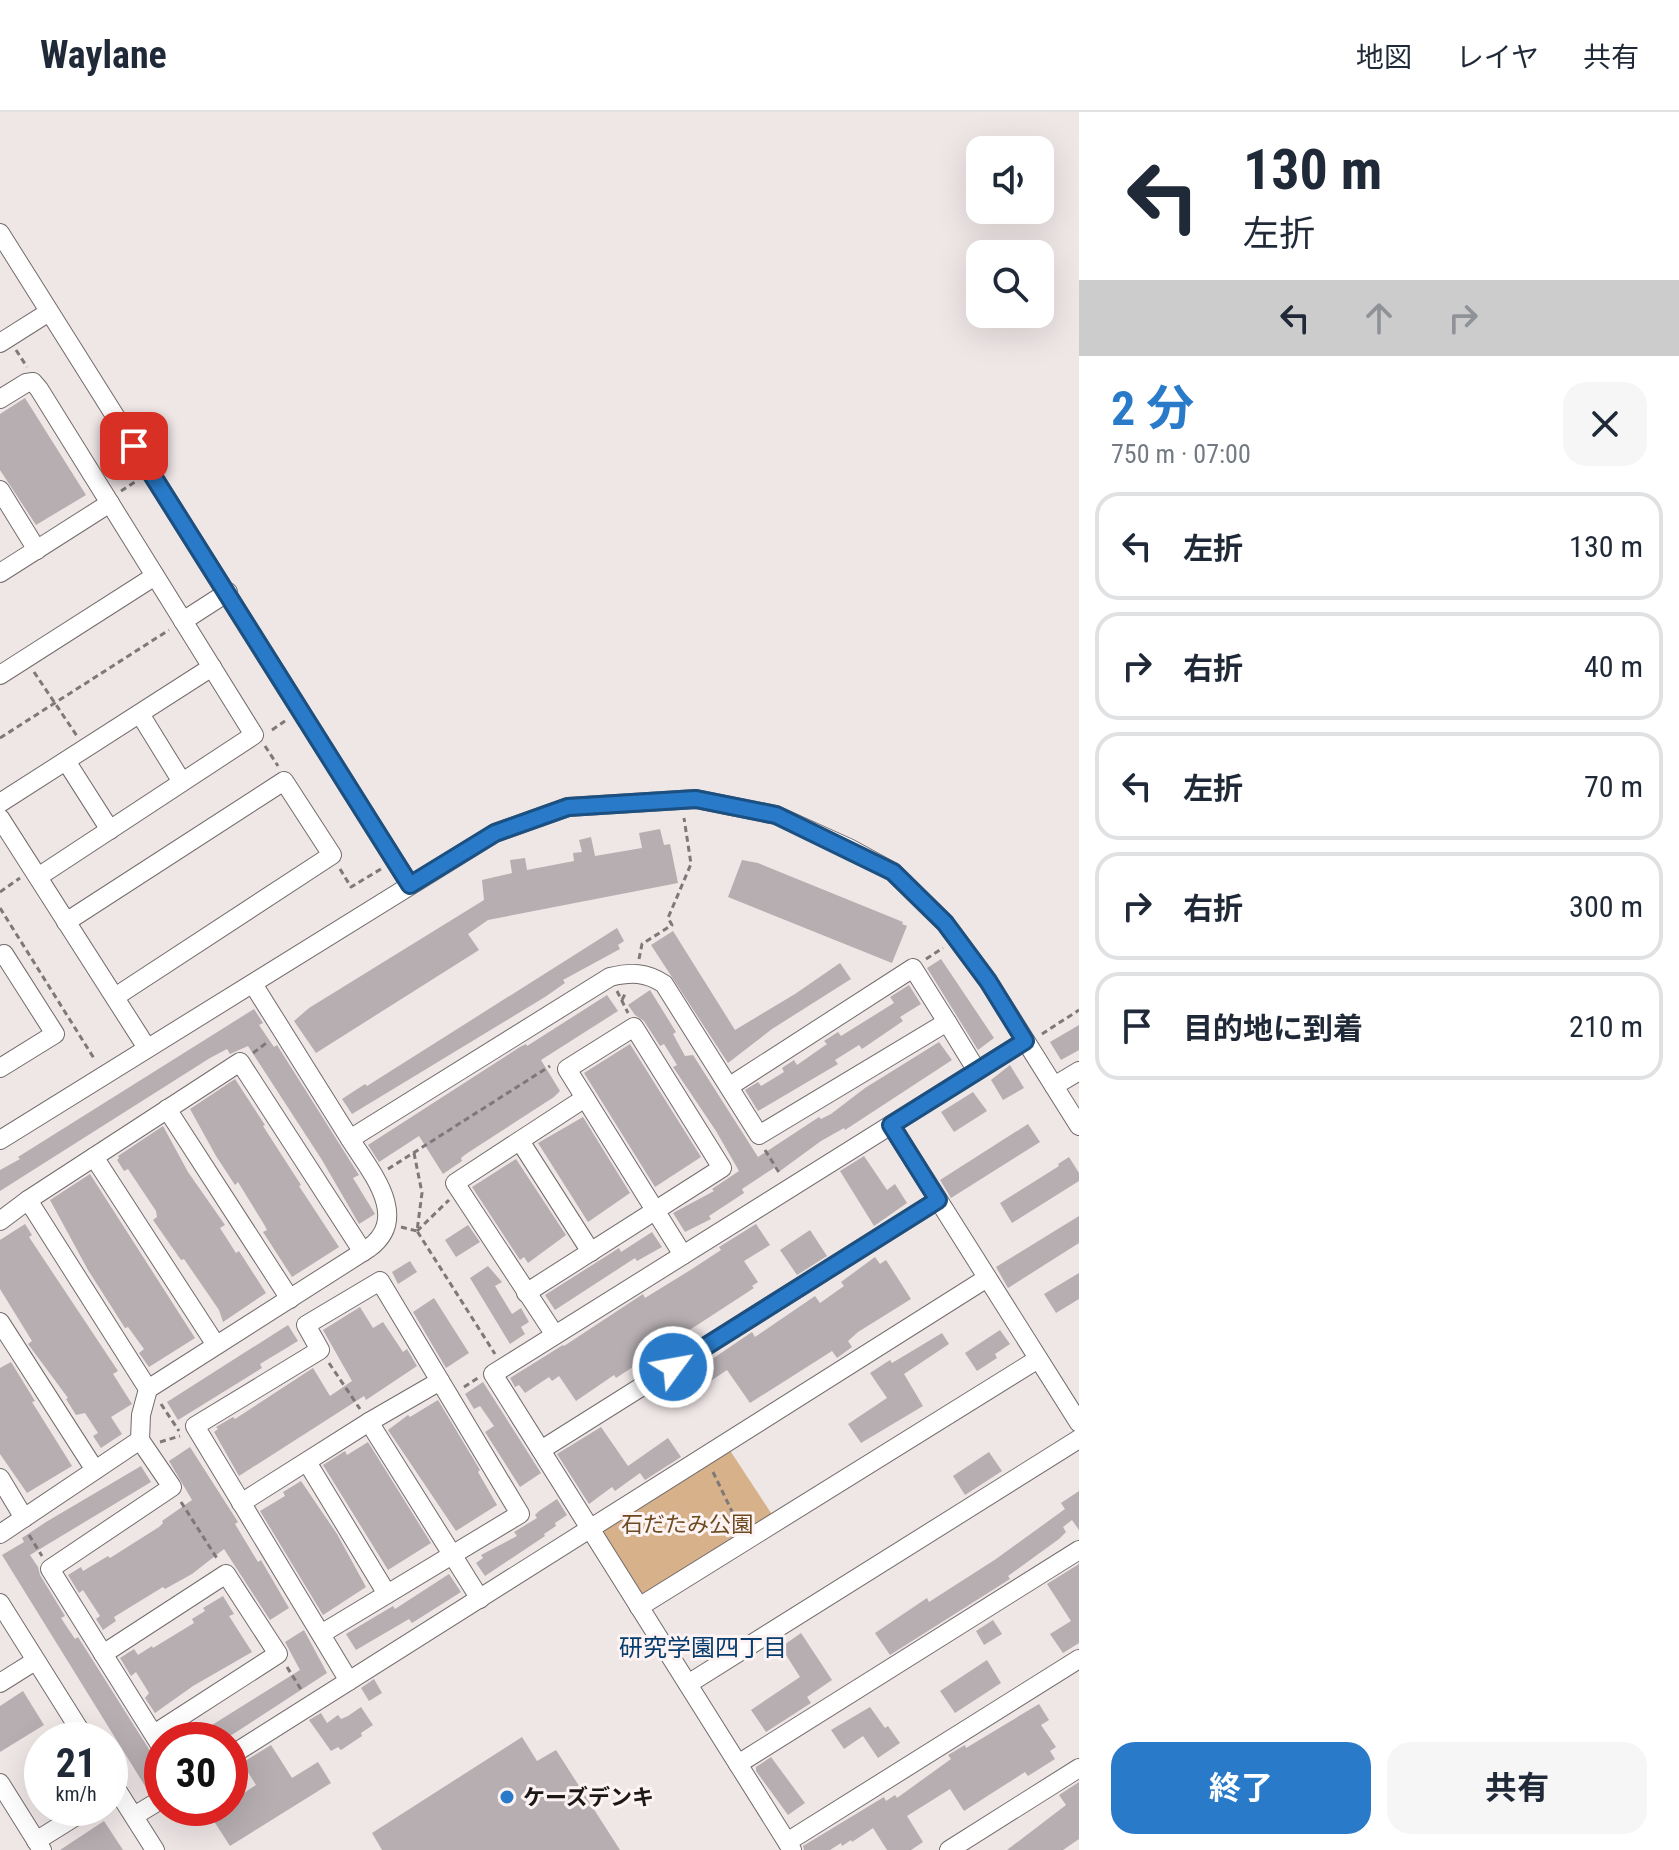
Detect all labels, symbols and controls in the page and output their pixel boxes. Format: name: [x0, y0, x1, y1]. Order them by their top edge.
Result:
text: Waylane: [40, 33, 167, 77]
text: 地図: [1356, 41, 1412, 74]
text: レイヤ: [1456, 41, 1539, 74]
text: 共有: [1583, 41, 1639, 74]
map controls: [966, 136, 1054, 328]
button: sound: [966, 136, 1054, 224]
text: 130 m: [1243, 137, 1382, 203]
icon: left: [1111, 144, 1215, 248]
text: 左折: [1243, 213, 1315, 255]
button: search: [966, 240, 1054, 328]
icon: left: [1273, 296, 1317, 340]
icon: ahead: [1357, 296, 1401, 340]
icon: right: [1441, 296, 1485, 340]
text: 2 分: [1111, 380, 1194, 437]
button: close: [1563, 382, 1647, 466]
pin: [100, 412, 168, 480]
icon: arrive: [112, 424, 156, 468]
text: 750 m · 07:00: [1111, 439, 1251, 469]
icon: left: [1115, 524, 1159, 568]
text: 130 m: [1569, 529, 1643, 564]
text: 左折: [1183, 531, 1243, 566]
icon: right: [1115, 644, 1159, 688]
text: 40 m: [1584, 649, 1643, 684]
text: 右折: [1183, 651, 1243, 686]
icon: left: [1115, 764, 1159, 808]
text: 70 m: [1584, 769, 1643, 804]
text: 左折: [1183, 771, 1243, 806]
icon: right: [1115, 884, 1159, 928]
text: 300 m: [1569, 889, 1643, 924]
text: 右折: [1183, 891, 1243, 926]
icon: arrive: [1115, 1004, 1159, 1048]
text: 210 m: [1569, 1009, 1643, 1044]
text: 目的地に到着: [1183, 1011, 1363, 1046]
position arrow: [631, 1325, 715, 1409]
park label: 石だたみ公園: [621, 1512, 753, 1537]
district label: 研究学園四丁目: [619, 1634, 787, 1662]
speed limit sign: 30: [144, 1722, 248, 1826]
text: 21: [56, 1740, 96, 1787]
button: 終了: [1111, 1742, 1371, 1834]
button: 共有: [1387, 1742, 1647, 1834]
text: km/h: [55, 1782, 97, 1806]
place label: ケーズデンキ: [523, 1785, 654, 1810]
marker: ケーズデンキ: [498, 1788, 516, 1806]

